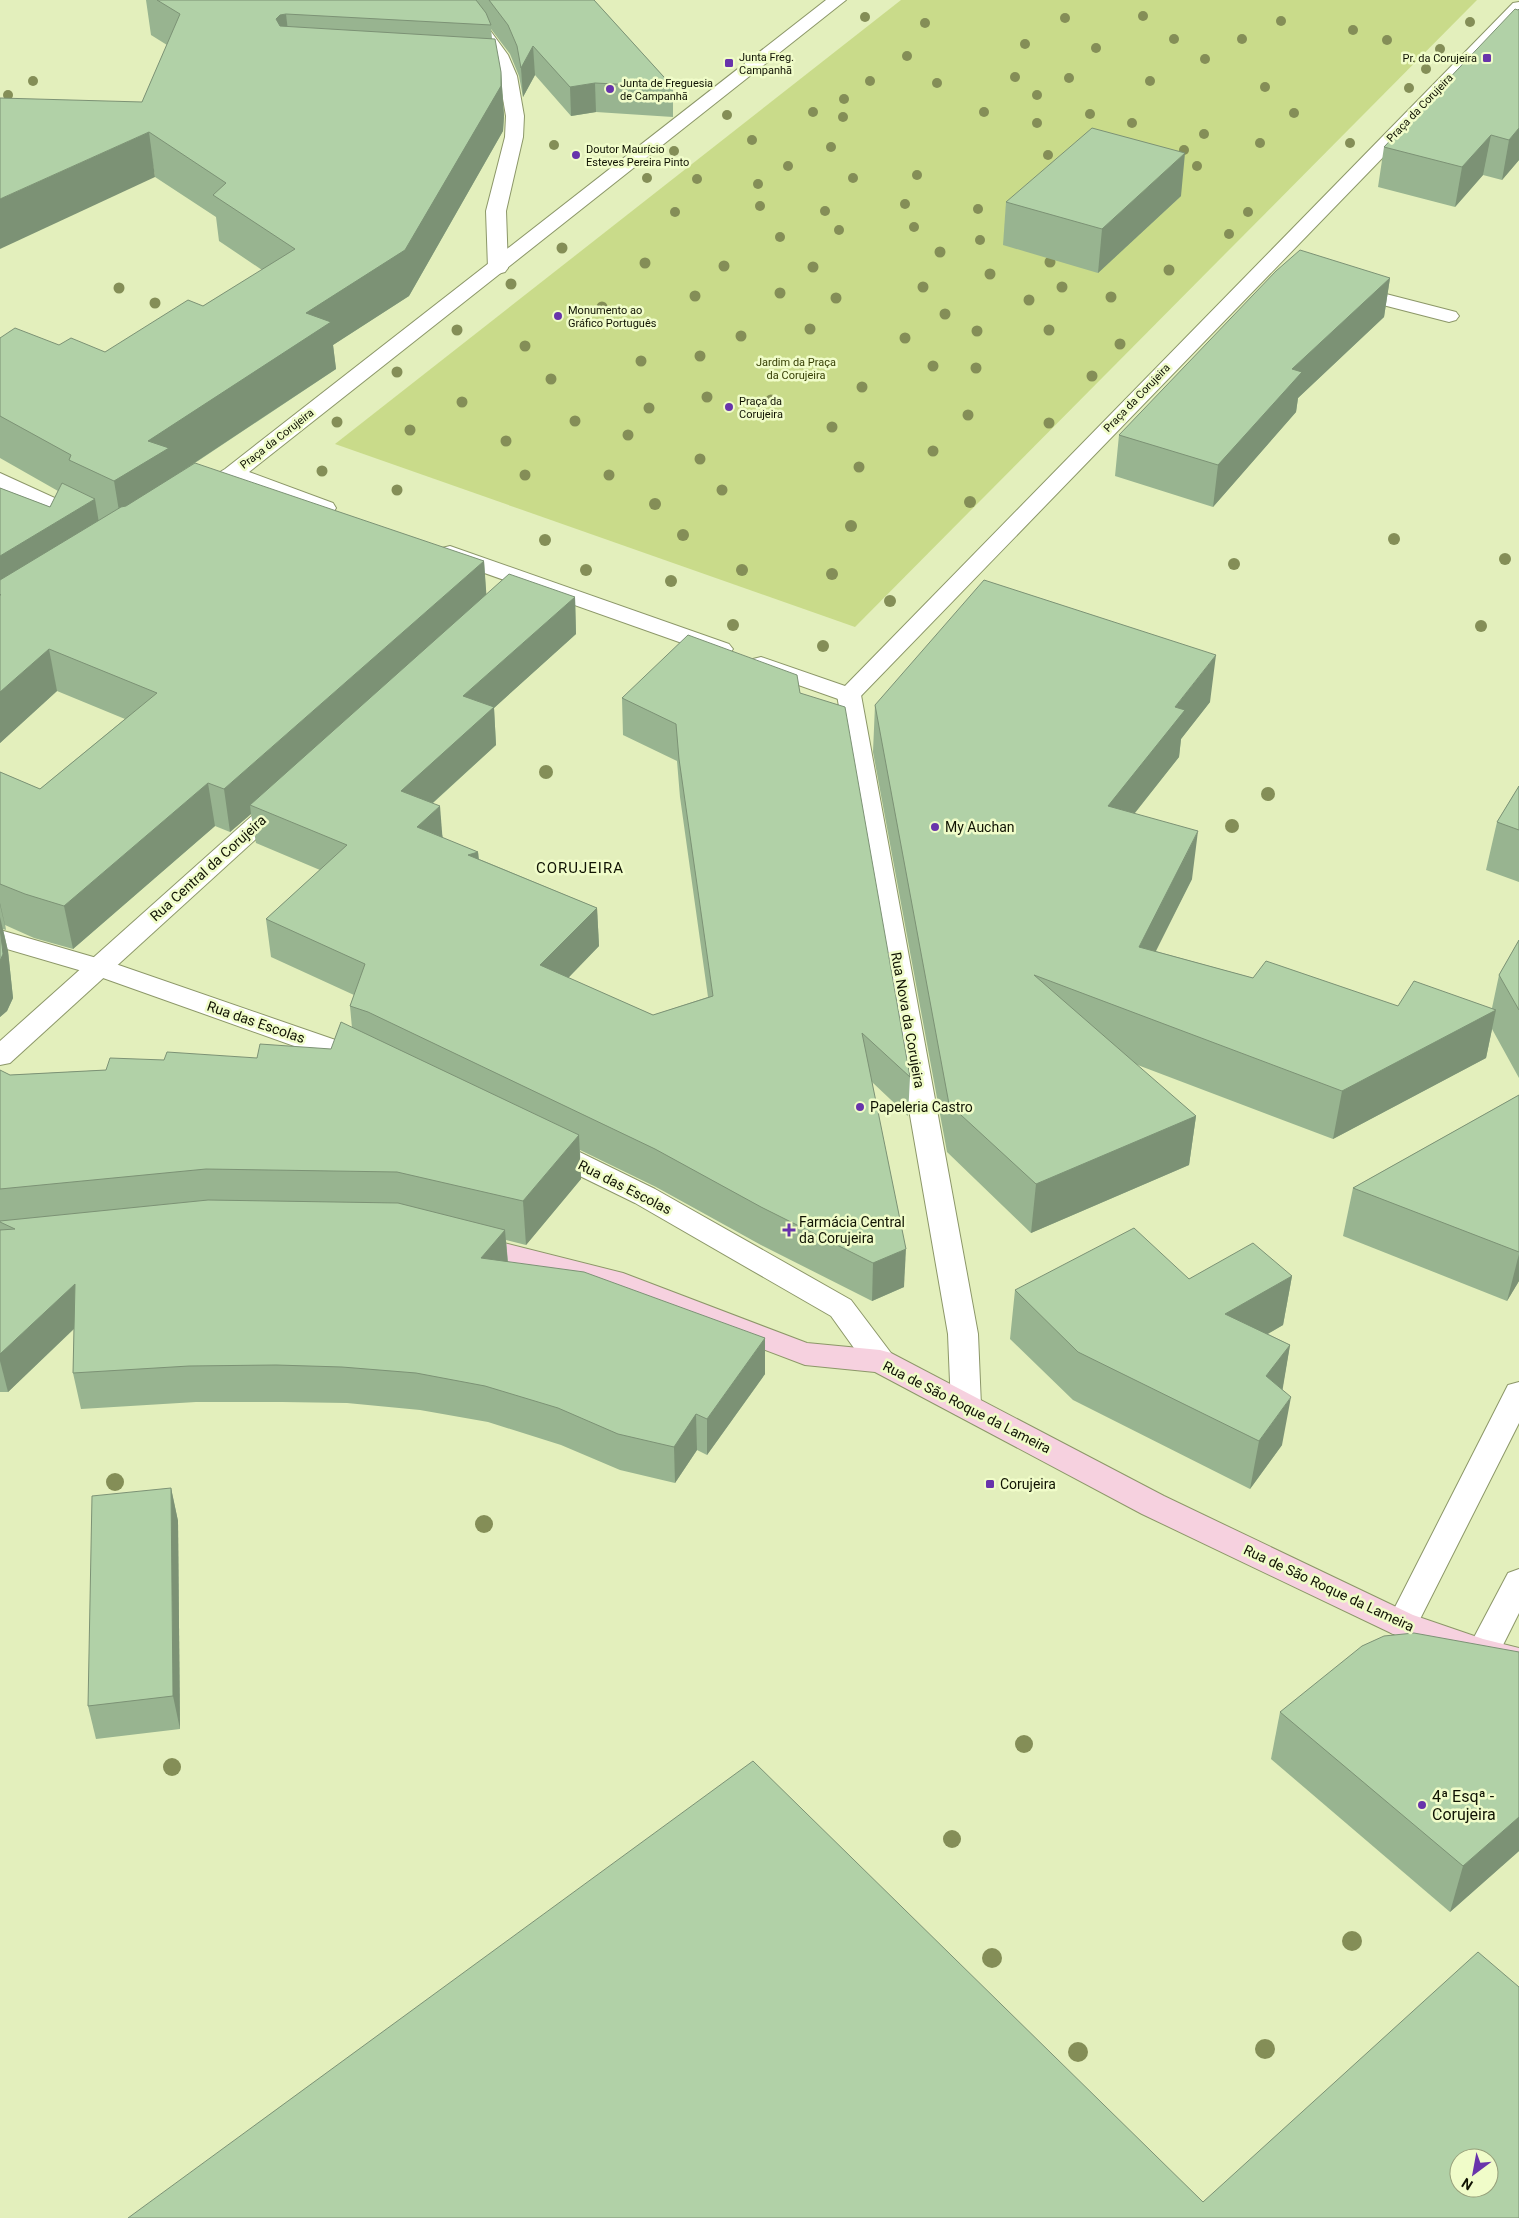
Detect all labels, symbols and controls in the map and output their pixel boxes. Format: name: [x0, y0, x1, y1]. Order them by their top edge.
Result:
place label: Junta Freg. Campanhã: [739, 51, 794, 77]
place label: Pr. da Corujeira: [1403, 52, 1477, 65]
marker: Pr. da Corujeira: [1481, 52, 1493, 64]
marker: Junta Freg. Campanhã: [723, 57, 735, 69]
street label: Praça da Corujeira: [1384, 71, 1456, 145]
place label: Junta de Freguesia de Campanhã: [620, 77, 713, 103]
marker: Junta de Freguesia de Campanhã: [604, 83, 616, 95]
place label: Doutor Maurício Esteves Pereira Pinto: [586, 143, 689, 169]
marker: Doutor Maurício Esteves Pereira Pinto: [570, 149, 582, 161]
place label: Monumento ao Gráfico Português: [568, 304, 657, 330]
marker: Monumento ao Gráfico Português: [552, 310, 564, 322]
park label: Jardim da Praça da Corujeira: [756, 356, 836, 382]
street label: Praça da Corujeira: [1101, 361, 1173, 435]
place label: Praça da Corujeira: [739, 395, 783, 421]
marker: Praça da Corujeira: [723, 401, 735, 413]
street label: Praça da Corujeira: [238, 406, 316, 472]
street label: Rua Central da Corujeira: [147, 812, 269, 924]
place label: My Auchan: [945, 819, 1014, 835]
marker: My Auchan: [929, 821, 941, 833]
district label: CORUJEIRA: [536, 859, 624, 877]
street label: Rua Nova da Corujeira: [888, 951, 928, 1089]
street label: Rua das Escolas: [205, 998, 307, 1046]
place label: Papeleria Castro: [870, 1099, 973, 1115]
marker: Papeleria Castro: [854, 1101, 866, 1113]
street label: Rua das Escolas: [576, 1157, 674, 1217]
place label: Farmácia Central da Corujeira: [799, 1214, 905, 1246]
marker: Farmácia Central da Corujeira: [783, 1224, 795, 1236]
street label: Rua de São Roque da Lameira: [880, 1358, 1054, 1456]
place label: Corujeira: [1000, 1476, 1056, 1492]
marker: Corujeira: [984, 1478, 996, 1490]
street label: Rua de São Roque da Lameira: [1241, 1541, 1417, 1635]
place label: 4ª Esqª - Corujeira: [1432, 1787, 1496, 1824]
marker: 4ª Esqª - Corujeira: [1416, 1799, 1428, 1811]
north arrow: [1449, 2148, 1499, 2198]
text: N: [1459, 2175, 1476, 2193]

